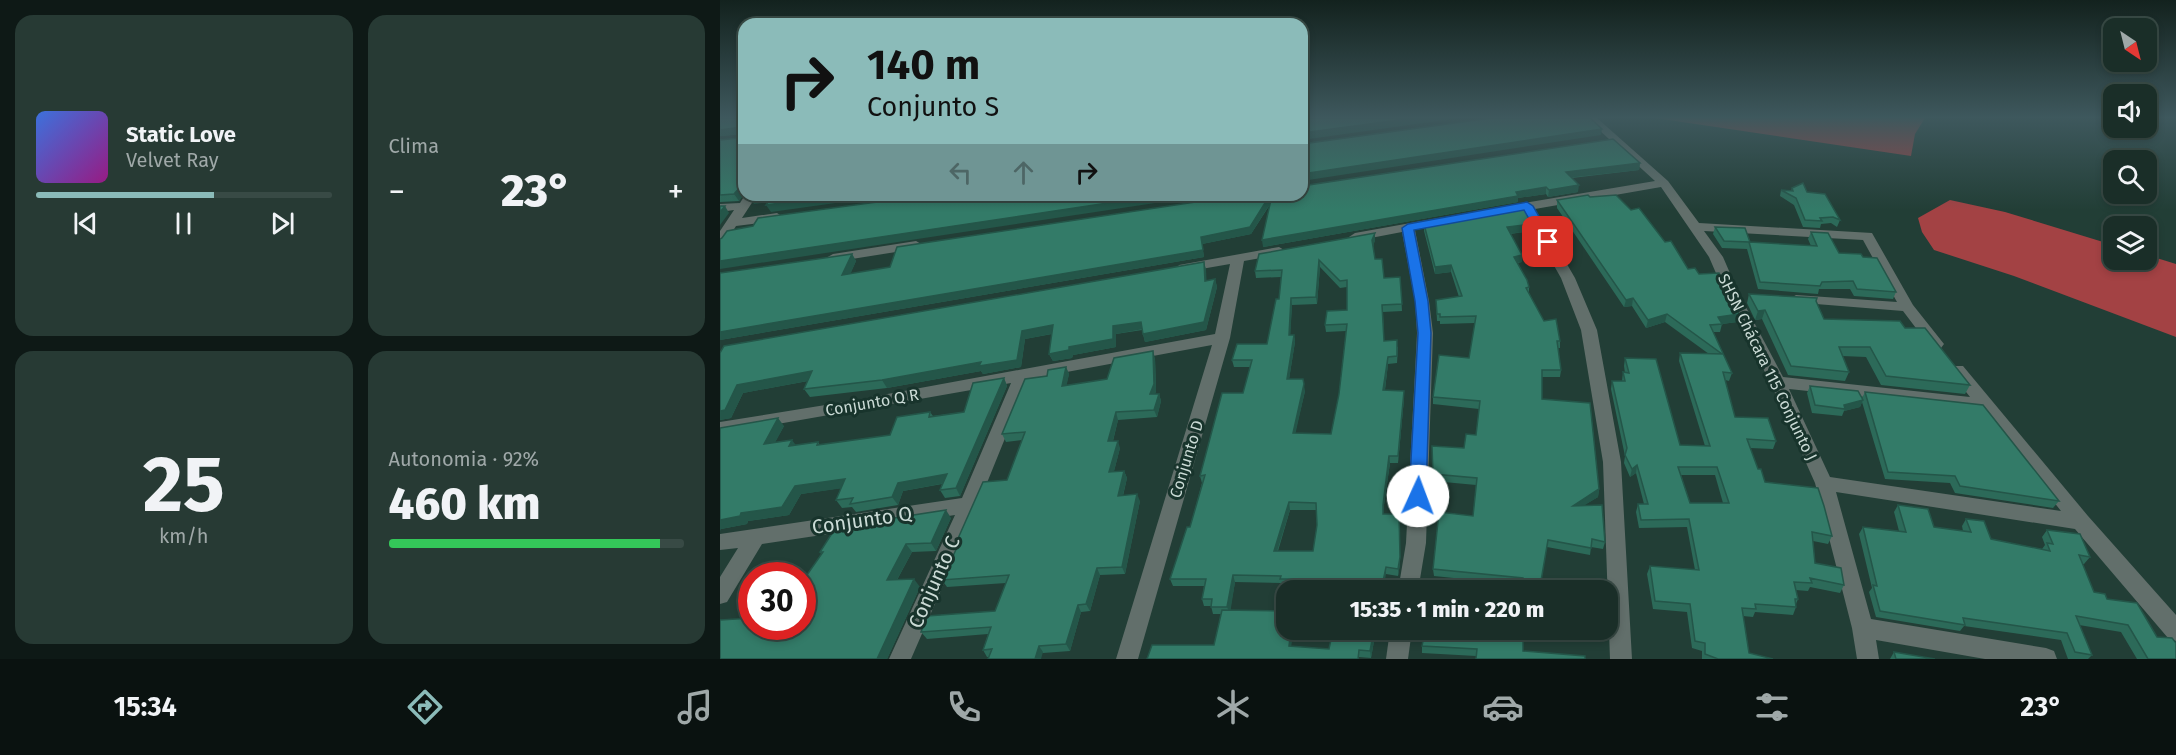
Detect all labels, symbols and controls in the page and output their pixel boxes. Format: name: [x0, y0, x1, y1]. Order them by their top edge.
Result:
north arrow: [2103, 18, 2157, 72]
map controls: [2103, 18, 2157, 270]
text: 140 m: [867, 40, 980, 90]
icon: right: [768, 42, 846, 120]
button: sound: [2103, 84, 2157, 138]
text: Conjunto S: [867, 91, 999, 123]
text: Static Love: [126, 121, 236, 148]
text: Clima: [389, 134, 439, 158]
text: Velvet Ray: [126, 148, 219, 172]
button: search: [2103, 150, 2157, 204]
icon: left: [944, 156, 977, 189]
icon: ahead: [1007, 156, 1040, 189]
icon: right: [1070, 156, 1103, 189]
text: 23°: [501, 164, 571, 218]
text: −: [389, 172, 405, 212]
text: +: [668, 172, 684, 212]
icon: previous: [69, 207, 102, 240]
icon: pause: [167, 207, 200, 240]
icon: next: [266, 207, 299, 240]
pin: [1522, 216, 1573, 267]
button: layers: [2103, 216, 2157, 270]
icon: arrive: [1531, 225, 1564, 258]
street label: SHSN Chácara 115 Conjunto J: [1714, 271, 1821, 464]
street label: Conjunto Q R: [824, 385, 921, 420]
street label: Conjunto D: [1166, 418, 1207, 500]
text: 25: [143, 438, 225, 532]
text: Autonomia · 92%: [389, 447, 539, 471]
position arrow: [1386, 464, 1450, 528]
text: 460 km: [389, 477, 540, 531]
street label: Conjunto Q: [810, 501, 914, 539]
text: km/h: [159, 524, 209, 548]
street label: Conjunto C: [903, 532, 965, 632]
speed limit sign: 30: [738, 562, 816, 640]
text: 15:35 · 1 min · 220 m: [1350, 596, 1544, 623]
icon: directions: [404, 686, 446, 728]
icon: music: [674, 686, 716, 728]
icon: phone: [943, 686, 985, 728]
icon: climate: [1212, 686, 1254, 728]
icon: car: [1482, 686, 1524, 728]
icon: filters: [1751, 686, 1793, 728]
text: 15:34: [114, 691, 177, 723]
text: 23°: [2020, 691, 2062, 723]

